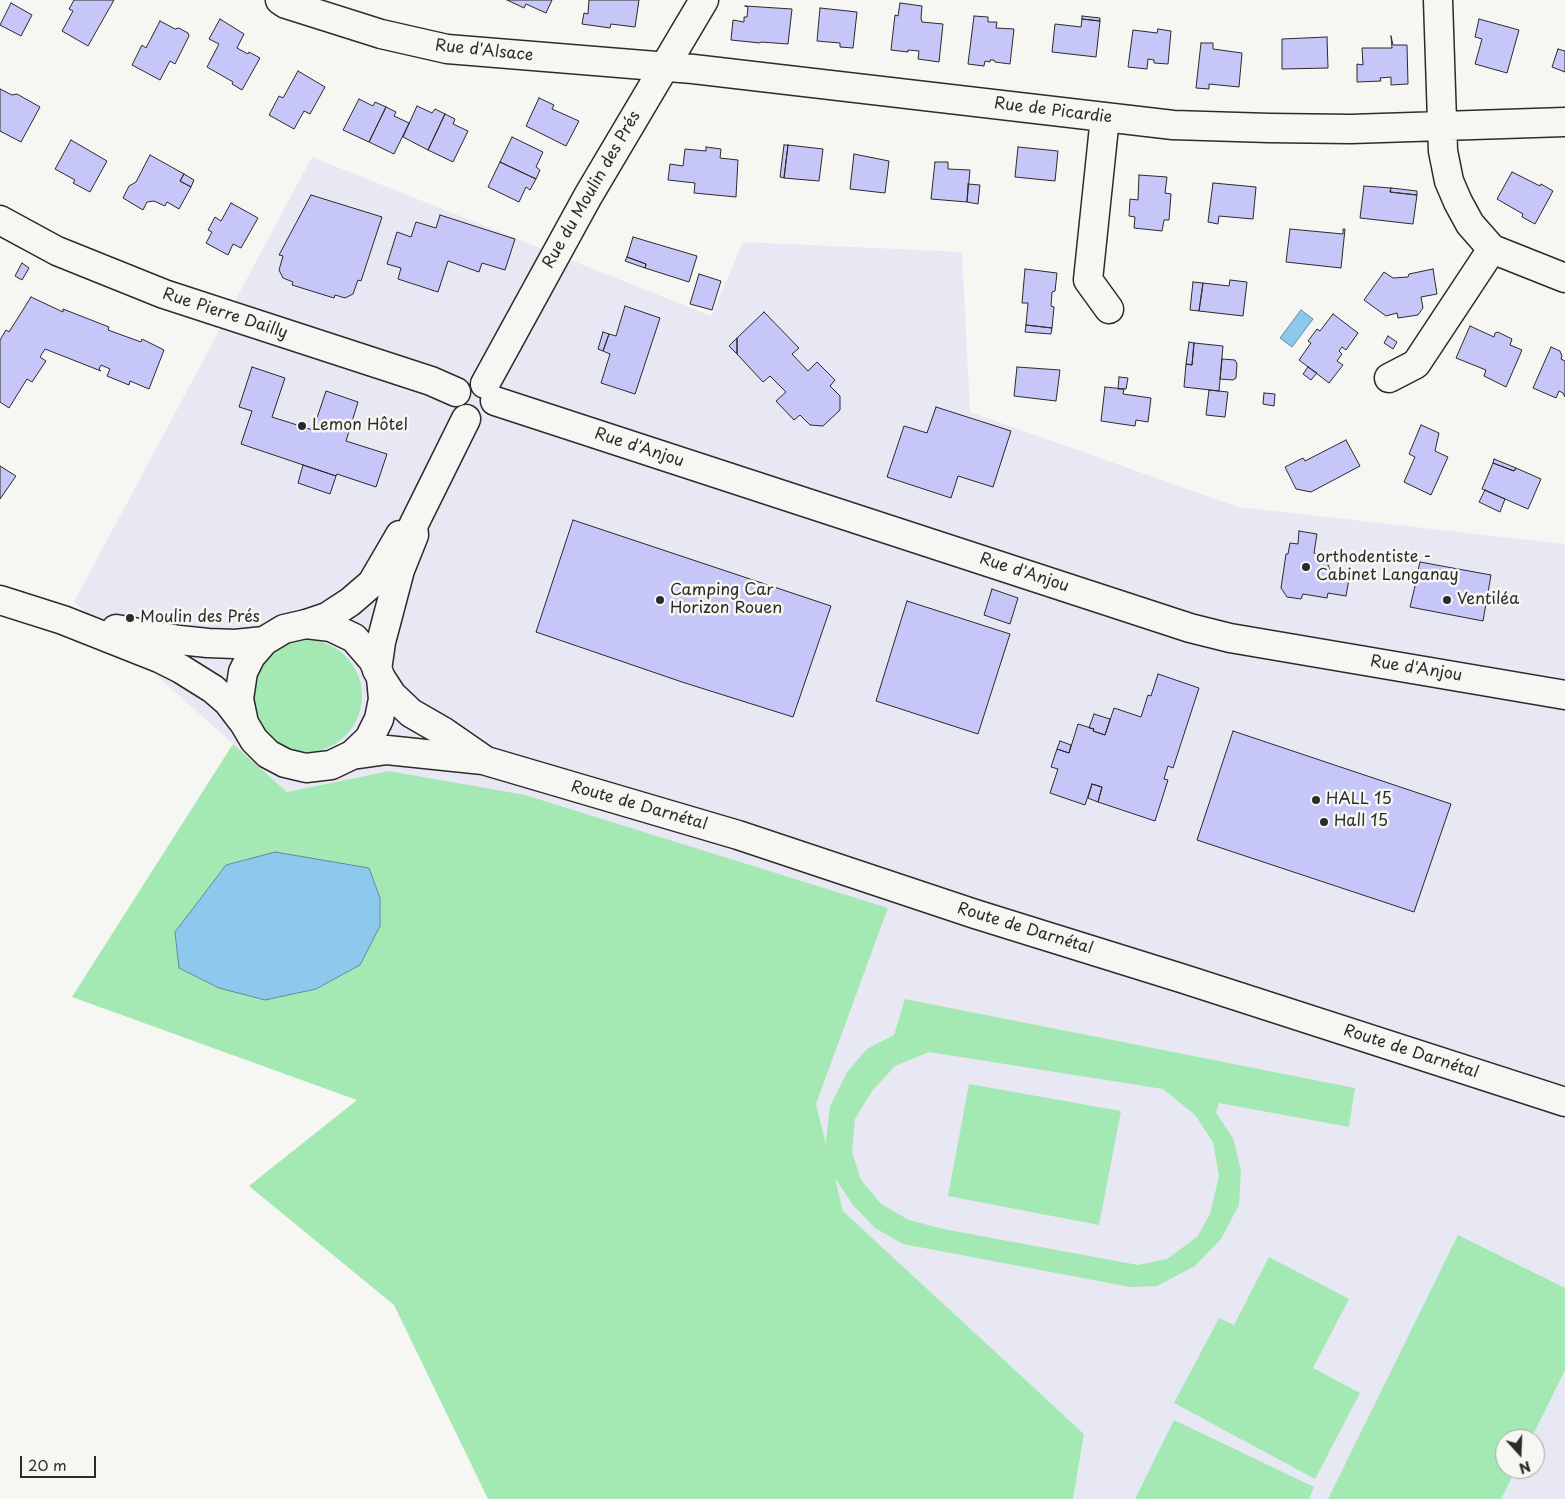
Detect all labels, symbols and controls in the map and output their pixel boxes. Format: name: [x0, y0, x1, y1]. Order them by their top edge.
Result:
street label: Rue d'Alsace: [434, 36, 534, 66]
street label: Rue de Picardie: [993, 94, 1113, 128]
street label: Rue du Moulin des Prés: [539, 108, 645, 272]
street label: Rue Pierre Dailly: [160, 285, 290, 343]
place label: Lemon Hôtel: [312, 416, 408, 436]
marker: Lemon Hôtel: [296, 420, 308, 432]
street label: Rue d'Anjou: [592, 425, 686, 471]
place label: orthodentiste - Cabinet Langanay: [1316, 548, 1459, 586]
street label: Rue d'Anjou: [977, 550, 1071, 596]
marker: orthodentiste - Cabinet Langanay: [1300, 561, 1312, 573]
place label: Camping Car Horizon Rouen: [670, 581, 782, 619]
place label: Ventiléa: [1457, 590, 1519, 610]
marker: Camping Car Horizon Rouen: [654, 594, 666, 606]
marker: Ventiléa: [1441, 594, 1453, 606]
place label: Moulin des Prés: [140, 608, 260, 628]
marker: Moulin des Prés: [124, 612, 136, 624]
street label: Rue d'Anjou: [1369, 652, 1463, 686]
street label: Route de Darnétal: [569, 777, 709, 835]
place label: HALL 15: [1326, 790, 1392, 810]
marker: HALL 15: [1310, 794, 1322, 806]
place label: Hall 15: [1334, 812, 1388, 832]
marker: Hall 15: [1318, 816, 1330, 828]
street label: Route de Darnétal: [955, 899, 1095, 959]
street label: Route de Darnétal: [1341, 1021, 1481, 1083]
north arrow: [1495, 1429, 1545, 1479]
scale bar: [22, 1446, 99, 1478]
text: 20 m: [28, 1453, 67, 1476]
text: N: [1516, 1456, 1534, 1479]

